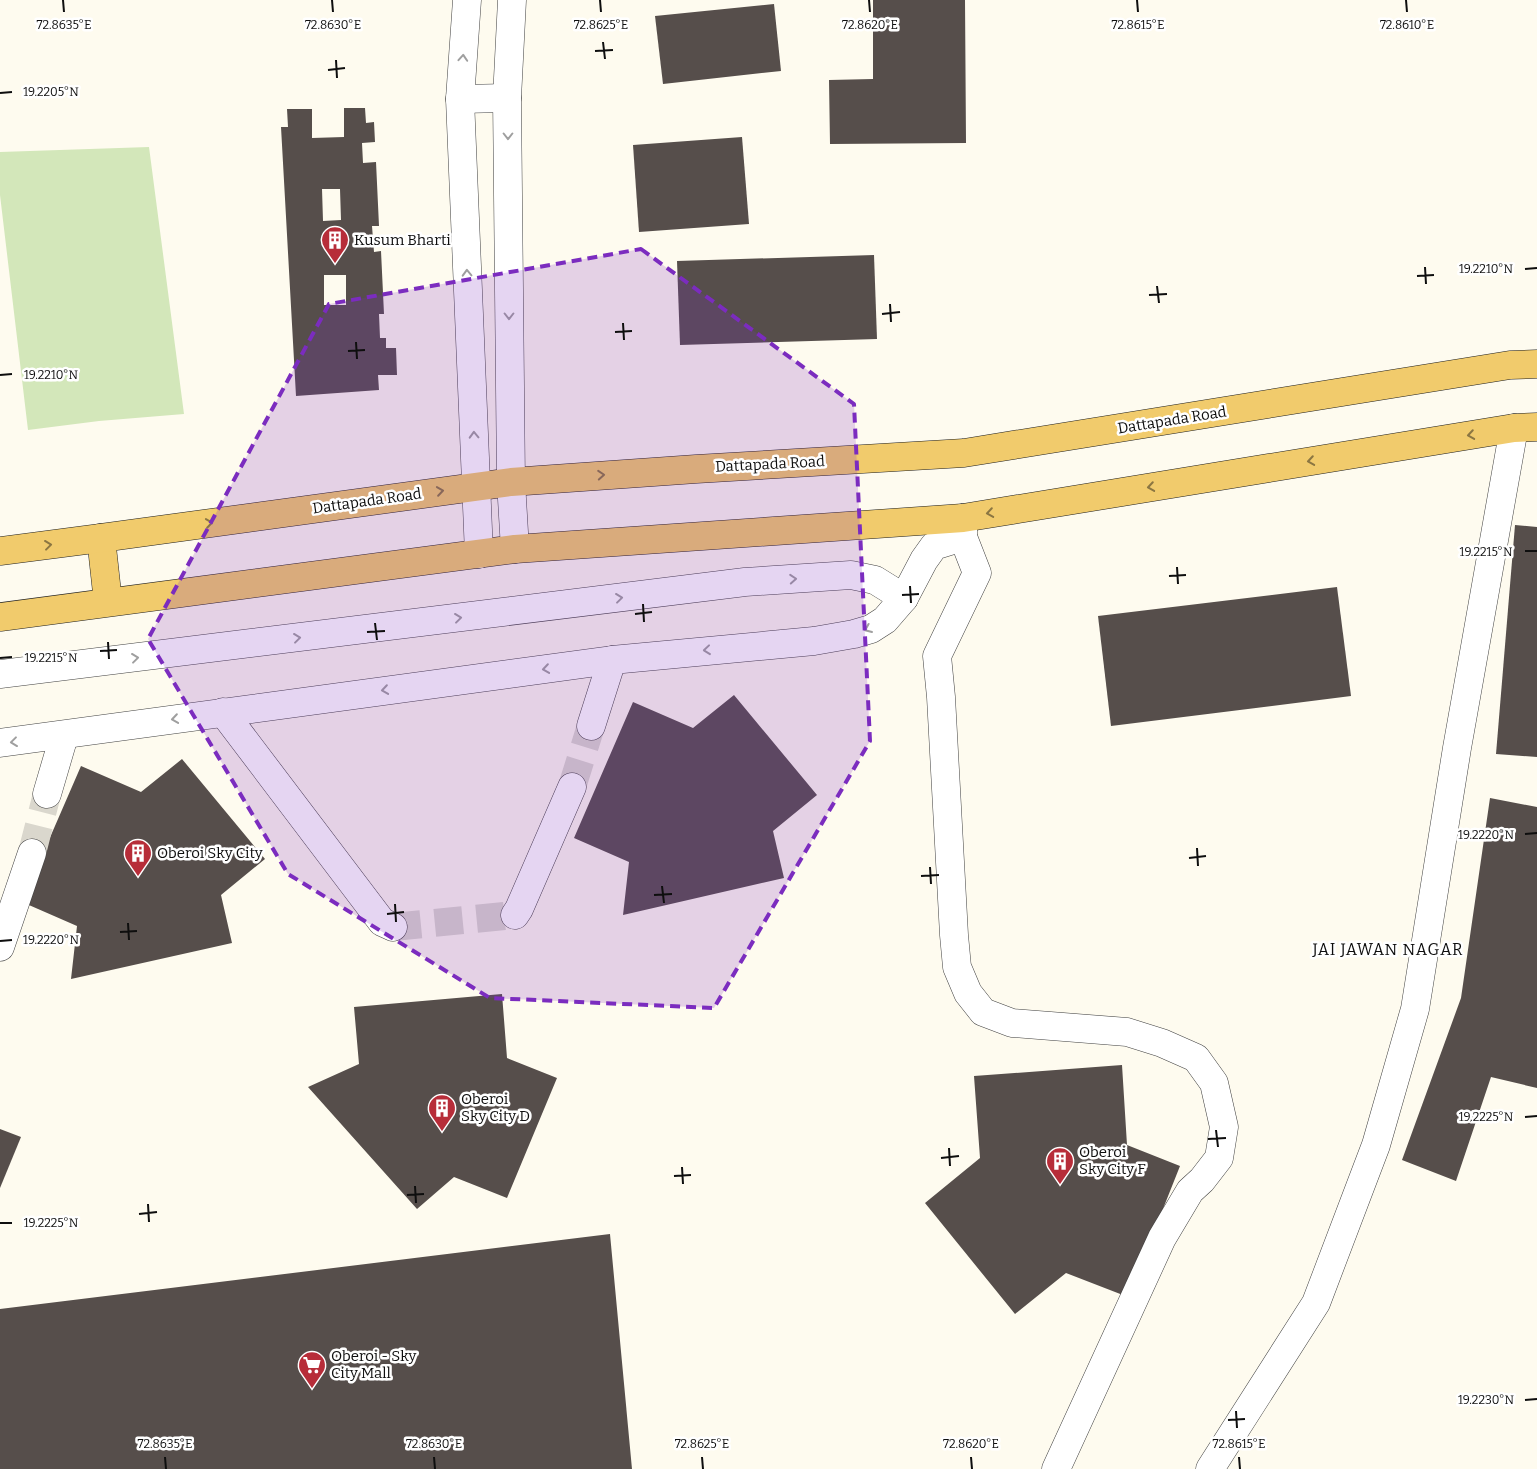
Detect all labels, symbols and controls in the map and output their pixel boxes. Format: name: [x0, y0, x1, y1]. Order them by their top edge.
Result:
text: 72.8635°E: [37, 18, 91, 32]
text: 72.8630°E: [305, 18, 361, 32]
text: 72.8625°E: [574, 18, 628, 32]
text: 72.8620°E: [842, 18, 898, 32]
text: 72.8615°E: [1112, 18, 1164, 32]
text: 72.8610°E: [1380, 18, 1434, 32]
one-way arrow: [457, 54, 468, 62]
text: 19.2205°N: [23, 85, 79, 99]
one-way arrow: [503, 132, 513, 140]
building icon: Kusum Bharti: [320, 225, 350, 264]
place label: Kusum Bharti: [354, 231, 451, 249]
text: 19.2210°N: [1459, 262, 1514, 276]
one-way arrow: [462, 269, 473, 277]
one-way arrow: [504, 312, 514, 320]
text: 19.2210°N: [24, 368, 79, 382]
street label: Dattapada Road: [1116, 403, 1228, 437]
one-way arrow: [1467, 429, 1476, 439]
one-way arrow: [468, 431, 479, 439]
street label: Dattapada Road: [715, 452, 825, 476]
one-way arrow: [1307, 455, 1315, 466]
one-way arrow: [598, 470, 606, 481]
one-way arrow: [1146, 482, 1155, 492]
street label: Dattapada Road: [311, 484, 423, 518]
one-way arrow: [436, 486, 444, 497]
one-way arrow: [986, 508, 995, 518]
one-way arrow: [205, 519, 214, 529]
one-way arrow: [45, 540, 53, 551]
text: 19.2215°N: [1460, 545, 1513, 559]
one-way arrow: [790, 573, 798, 584]
one-way arrow: [615, 593, 623, 604]
one-way arrow: [454, 613, 462, 624]
one-way arrow: [864, 623, 873, 634]
one-way arrow: [293, 633, 301, 644]
one-way arrow: [703, 644, 711, 655]
text: 19.2215°N: [25, 651, 78, 665]
one-way arrow: [132, 653, 140, 664]
one-way arrow: [542, 663, 550, 674]
one-way arrow: [381, 684, 389, 695]
one-way arrow: [171, 713, 179, 724]
one-way arrow: [10, 736, 18, 747]
text: 19.2220°N: [1458, 828, 1514, 842]
building icon: Oberoi Sky City: [123, 838, 153, 877]
place label: Oberoi Sky City: [157, 844, 263, 862]
text: 19.2220°N: [23, 933, 79, 947]
district label: JAI JAWAN NAGAR: [1311, 940, 1464, 959]
place label: Oberoi Sky City D: [461, 1090, 530, 1125]
building icon: Oberoi Sky City D: [427, 1093, 457, 1132]
text: 19.2225°N: [1459, 1110, 1514, 1124]
place label: Oberoi Sky City F: [1079, 1143, 1146, 1178]
building icon: Oberoi Sky City F: [1045, 1146, 1075, 1185]
text: 19.2225°N: [24, 1216, 79, 1230]
place label: Oberoi - Sky City Mall: [331, 1347, 417, 1382]
supermarket icon: Oberoi - Sky City Mall: [297, 1350, 327, 1389]
text: 19.2230°N: [1458, 1393, 1515, 1407]
text: 72.8635°E: [138, 1437, 192, 1451]
text: 72.8630°E: [406, 1437, 462, 1451]
text: 72.8625°E: [675, 1437, 729, 1451]
text: 72.8620°E: [943, 1437, 999, 1451]
text: 72.8615°E: [1213, 1437, 1265, 1451]

